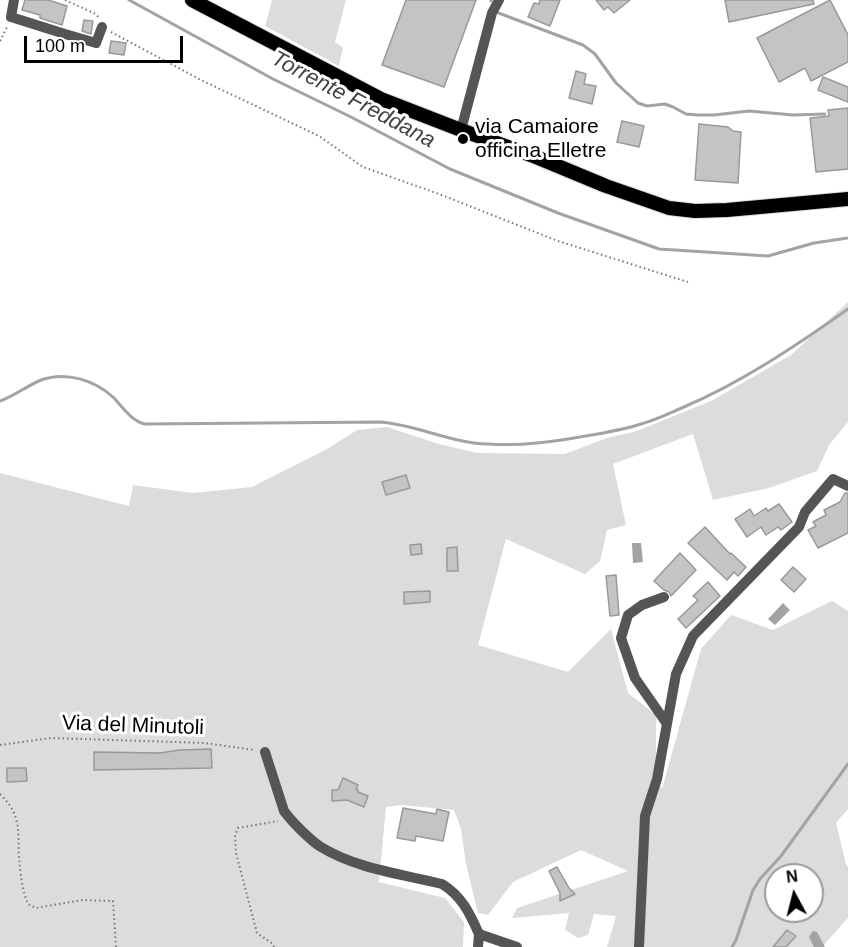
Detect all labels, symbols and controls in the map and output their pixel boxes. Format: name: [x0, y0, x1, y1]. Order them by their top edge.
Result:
scale bar: [27, 24, 186, 62]
text: 100 m: [35, 36, 85, 56]
water label: Torrente Freddana: [267, 46, 439, 154]
place label: via Camaiore officina Elletre: [475, 114, 607, 164]
marker: via Camaiore officina Elletre: [456, 132, 470, 146]
street label: Via del Minutoli: [62, 711, 204, 741]
north arrow: [764, 863, 824, 923]
text: N: [785, 867, 799, 886]

